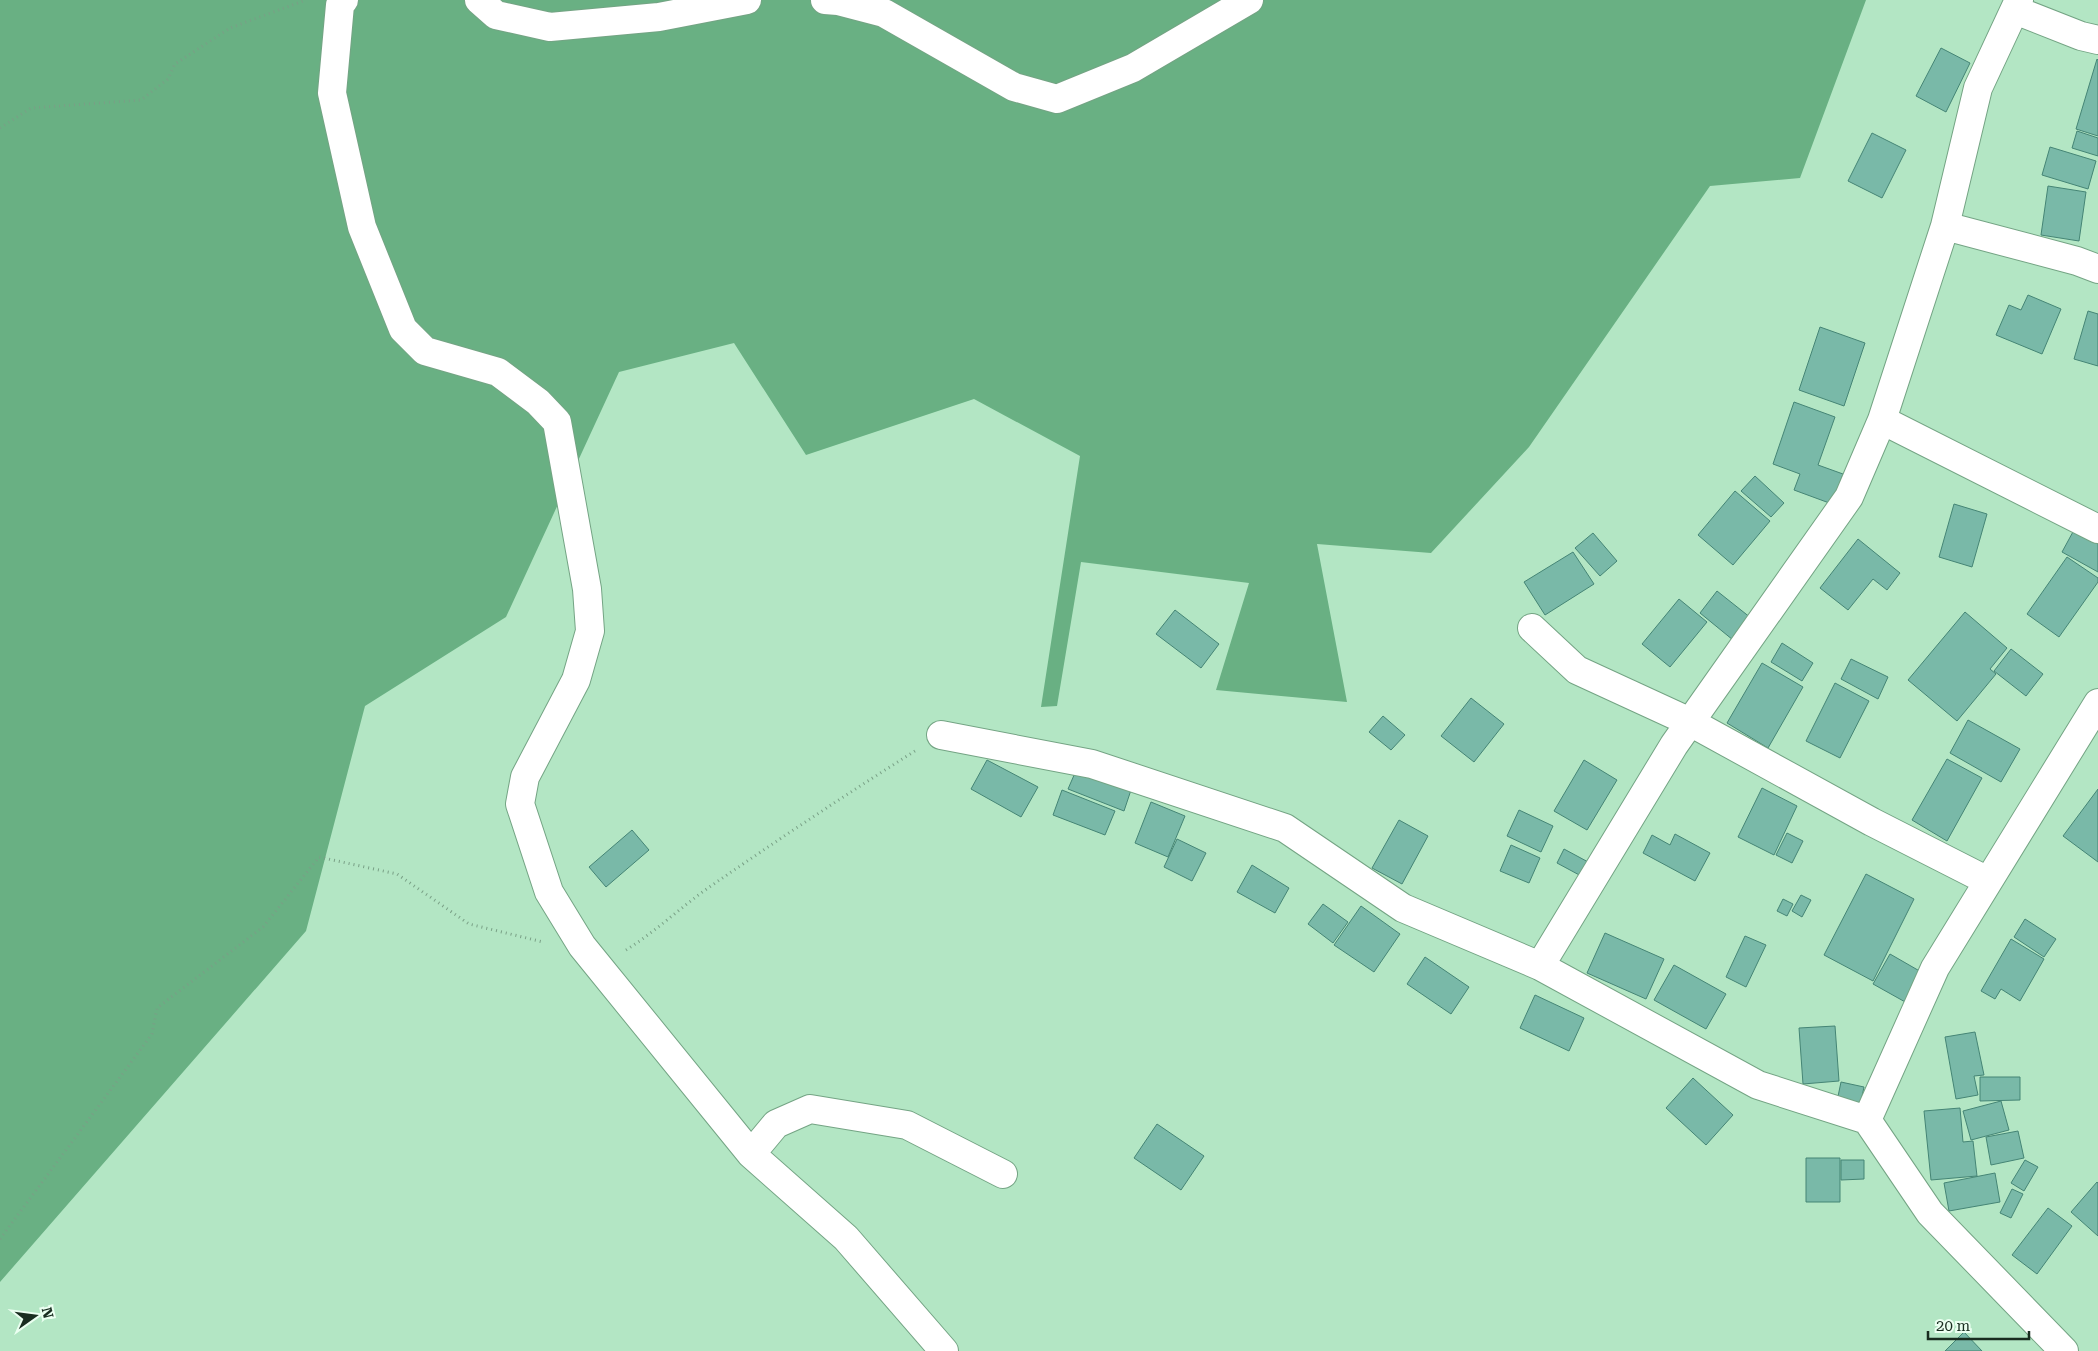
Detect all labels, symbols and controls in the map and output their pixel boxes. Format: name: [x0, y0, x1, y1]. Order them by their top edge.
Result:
north arrow: [10, 1291, 60, 1341]
text: N: [39, 1306, 57, 1320]
scale bar: [1928, 1308, 2029, 1340]
text: 20 m: [1936, 1317, 1971, 1335]

